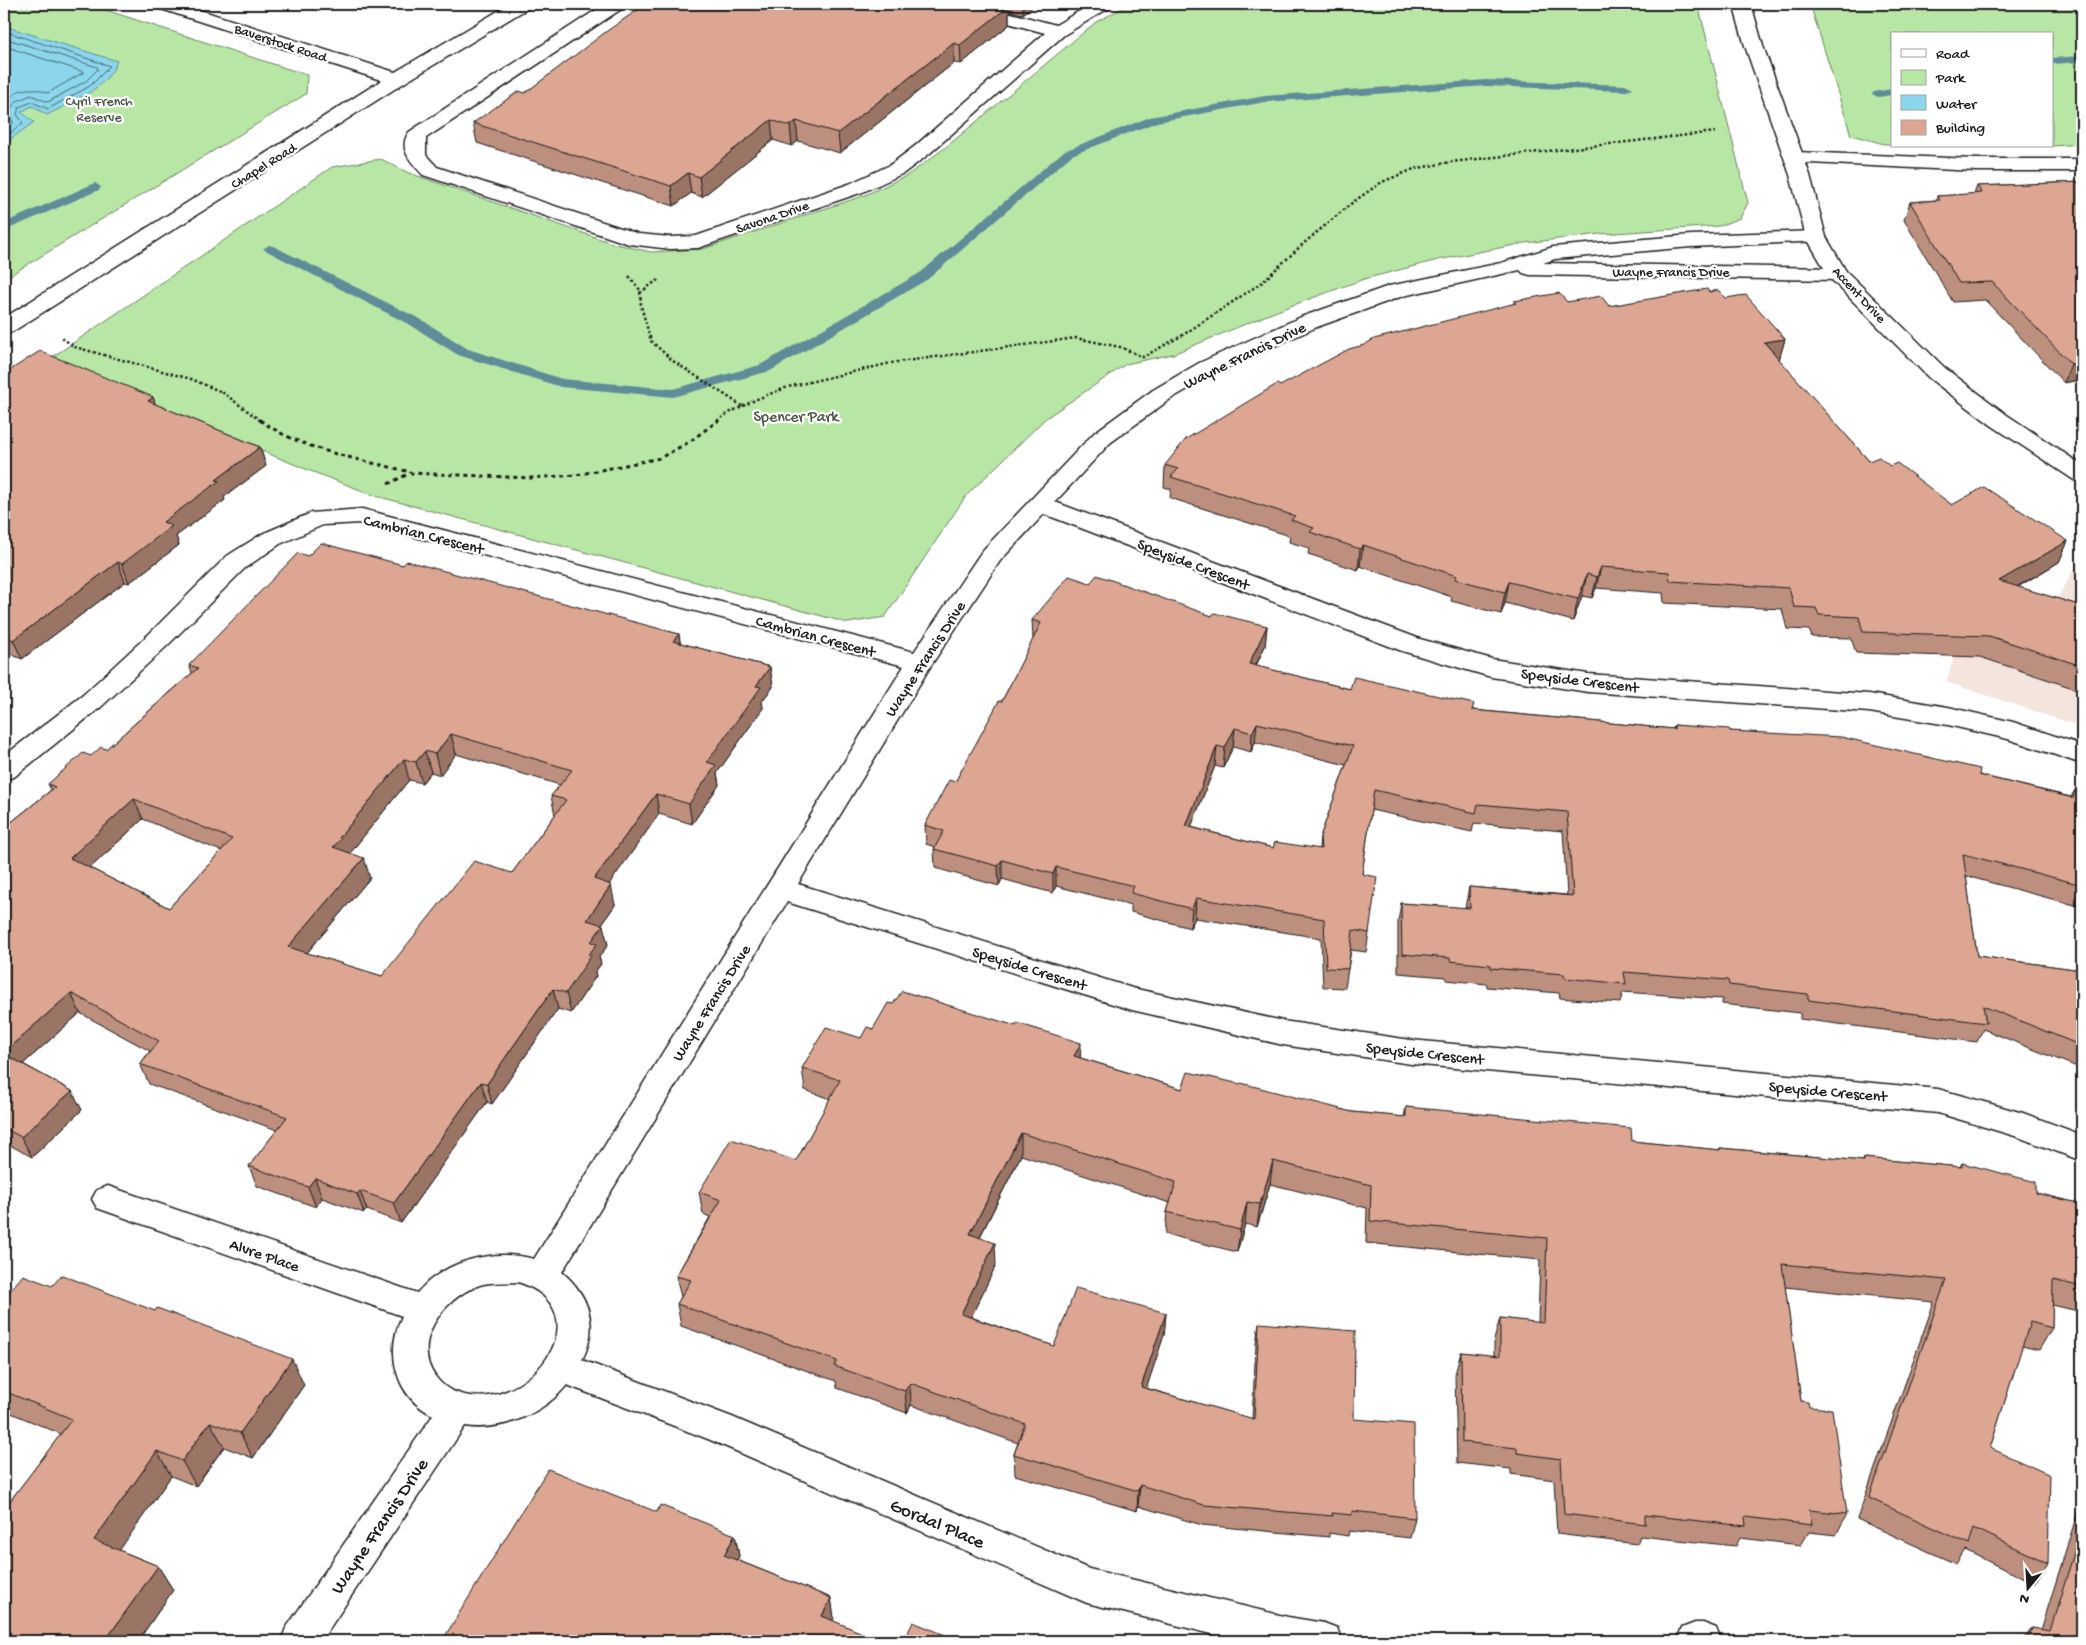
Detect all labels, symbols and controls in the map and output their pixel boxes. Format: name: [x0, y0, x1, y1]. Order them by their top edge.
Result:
street label: Baverstock Road: [231, 21, 330, 68]
legend: [1891, 32, 2054, 148]
text: Road: [1936, 46, 1970, 64]
text: Park: [1935, 70, 1966, 88]
park label: Cyril French Reserve: [65, 94, 133, 127]
text: Water: [1936, 96, 1978, 114]
text: Building: [1935, 120, 1985, 138]
street label: Chapel Road: [228, 139, 302, 194]
street label: Savona Drive: [734, 198, 812, 239]
street label: Accent Drive: [1828, 264, 1889, 328]
street label: Wayne Francis Drive: [1612, 265, 1730, 282]
street label: Wayne Francis Drive: [1181, 319, 1311, 395]
park label: Spencer Park: [754, 409, 840, 428]
street label: Cambrian Crescent: [361, 512, 487, 561]
street label: Speyside Crescent: [1134, 536, 1253, 597]
street label: Wayne Francis Drive: [883, 598, 972, 721]
street label: Cambrian Crescent: [753, 613, 878, 664]
street label: Speyside Crescent: [1520, 666, 1641, 699]
street label: Wayne Francis Drive: [669, 941, 757, 1066]
street label: Speyside Crescent: [970, 944, 1090, 997]
street label: Speyside Crescent: [1365, 1040, 1486, 1071]
street label: Speyside Crescent: [1768, 1079, 1889, 1108]
street label: Alvre Place: [226, 1236, 302, 1278]
street label: Wayne Francis Drive: [327, 1454, 435, 1599]
street label: Gordal Place: [886, 1495, 988, 1556]
north arrow: [2004, 1562, 2054, 1612]
text: N: [2018, 1588, 2032, 1607]

